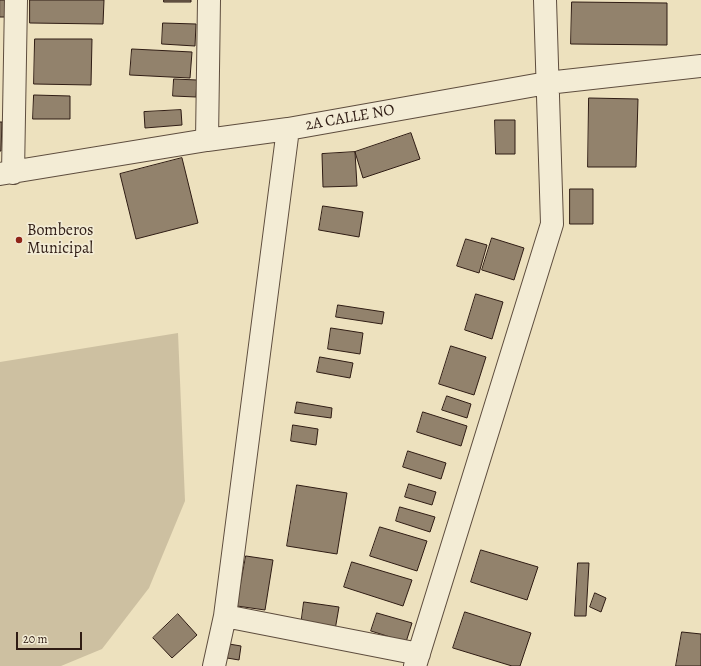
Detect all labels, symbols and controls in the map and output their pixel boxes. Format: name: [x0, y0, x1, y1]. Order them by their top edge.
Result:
street label: 2A CALLE NO: [304, 101, 396, 135]
place label: Bomberos Municipal: [27, 221, 93, 259]
marker: Bomberos Municipal: [14, 235, 24, 245]
scale bar: [18, 624, 84, 650]
text: 20 m: [23, 631, 47, 647]

